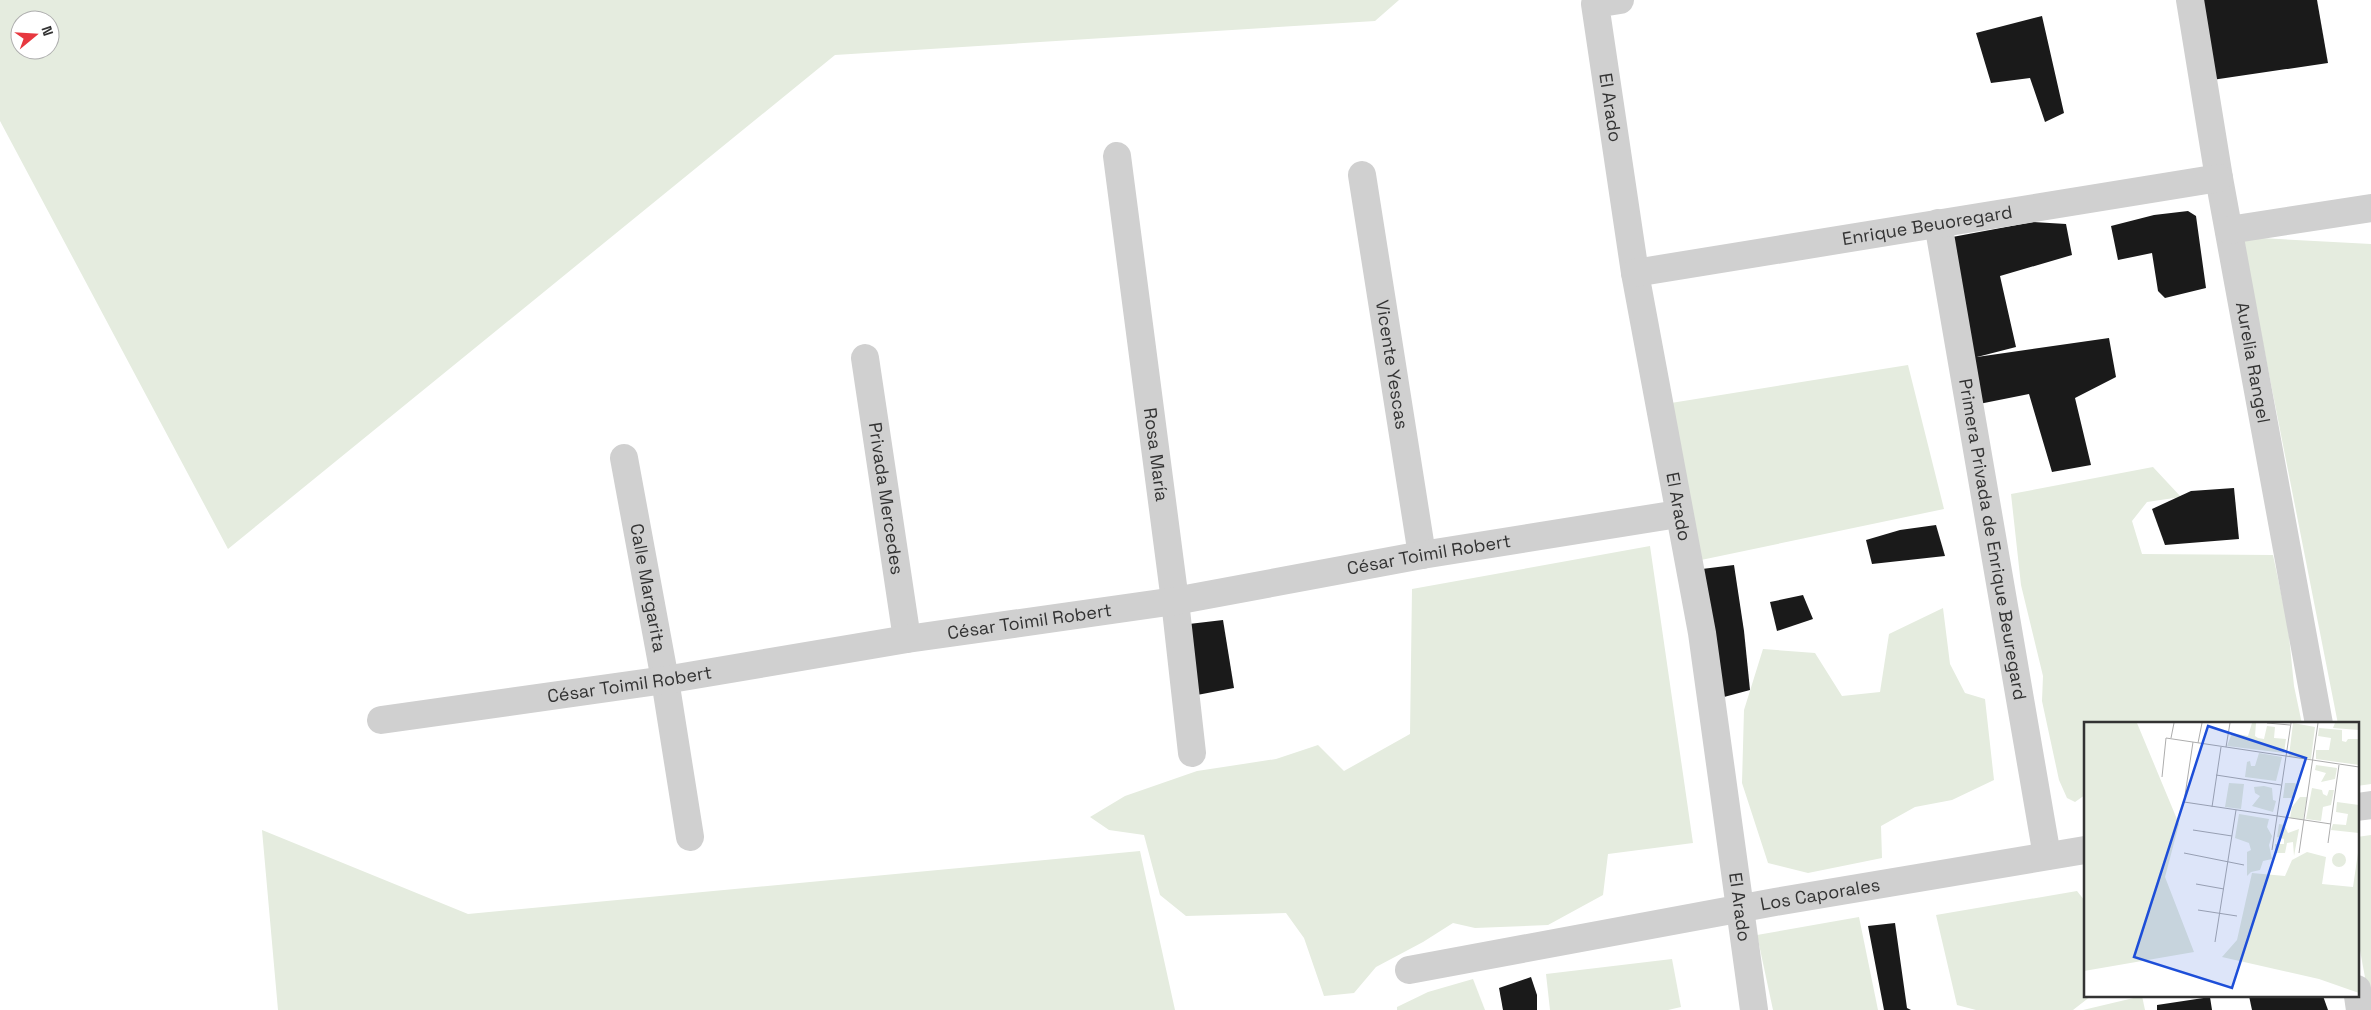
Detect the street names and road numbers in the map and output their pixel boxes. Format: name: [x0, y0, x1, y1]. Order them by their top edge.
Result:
street label: El Arado: [1594, 71, 1627, 144]
street label: Enrique Beuoregard: [1840, 200, 2014, 250]
street label: Vicente Yescas: [1371, 298, 1414, 431]
street label: Aurelia Rangel: [2231, 300, 2276, 425]
street label: Primera Privada de Enrique Beuregard: [1954, 377, 2032, 702]
street label: Rosa María: [1139, 406, 1174, 503]
street label: Privada Mercedes: [864, 420, 909, 576]
street label: El Arado: [1661, 470, 1697, 543]
street label: Calle Margarita: [625, 522, 672, 654]
street label: César Toimil Robert: [1345, 529, 1512, 580]
street label: César Toimil Robert: [946, 598, 1113, 644]
street label: César Toimil Robert: [546, 660, 713, 707]
street label: El Arado: [1724, 871, 1756, 943]
street label: Los Caporales: [1758, 873, 1882, 916]

